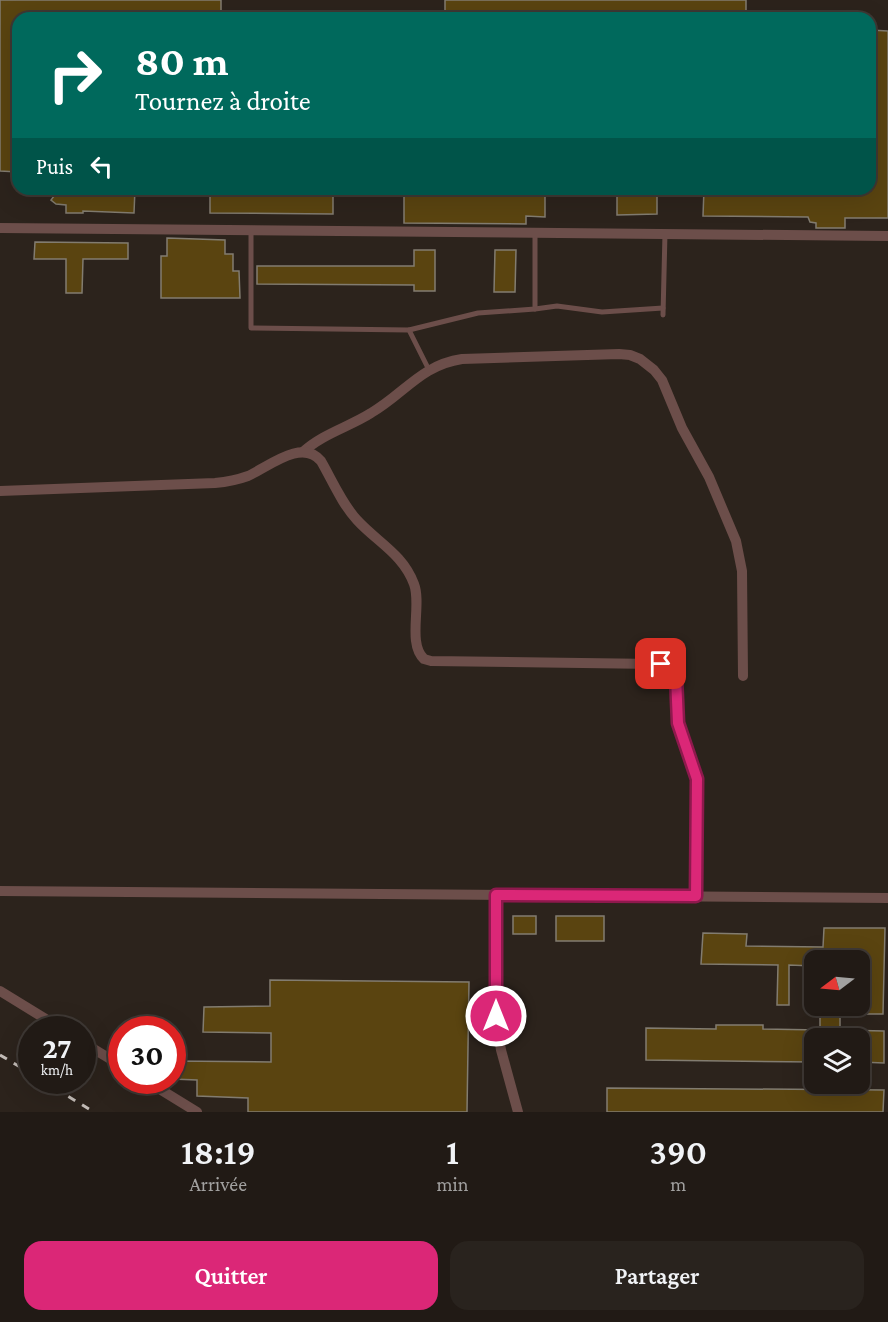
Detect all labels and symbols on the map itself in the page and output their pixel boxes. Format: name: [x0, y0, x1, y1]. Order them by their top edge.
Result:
pin: [635, 638, 686, 689]
north arrow: [804, 950, 870, 1016]
position arrow: [464, 984, 528, 1048]
speed limit sign: 30: [108, 1016, 186, 1094]

